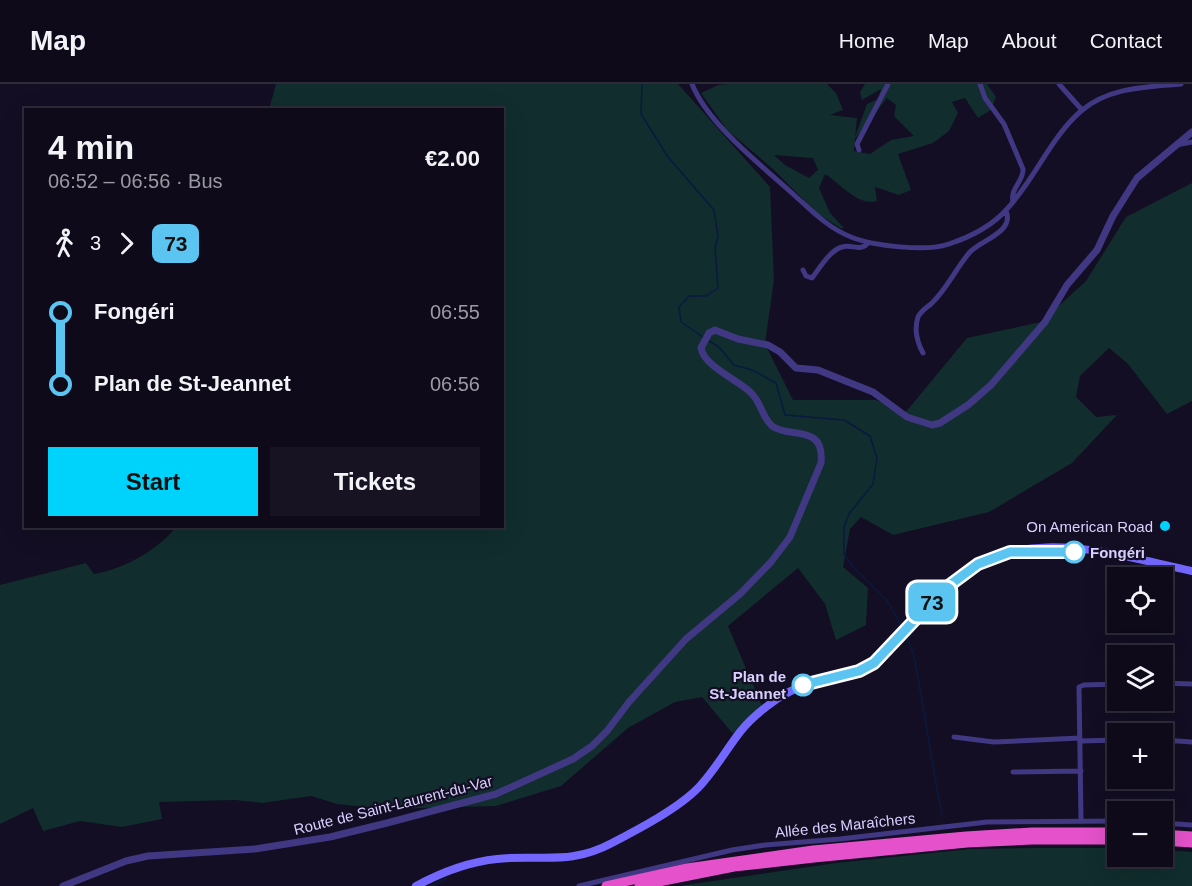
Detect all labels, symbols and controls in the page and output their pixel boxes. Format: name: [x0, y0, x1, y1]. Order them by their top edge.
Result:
text: Map: [30, 25, 86, 56]
text: Home: [839, 29, 895, 52]
text: Map: [928, 29, 969, 52]
text: About: [1002, 29, 1057, 52]
text: Contact: [1090, 29, 1162, 52]
text: 4 min: [48, 129, 134, 166]
text: €2.00: [425, 146, 480, 171]
text: 06:52 – 06:56 · Bus: [48, 170, 223, 192]
icon: walk: [48, 227, 81, 260]
icon: forward: [110, 227, 143, 260]
text: 3: [90, 232, 101, 254]
text: 73: [164, 232, 187, 255]
text: Fongéri: [94, 299, 175, 324]
text: 06:55: [430, 301, 480, 323]
text: Plan de St-Jeannet: [94, 371, 291, 396]
text: 06:56: [430, 373, 480, 395]
button: Start: [48, 447, 258, 516]
button: Tickets: [270, 447, 480, 516]
place label: On American Road: [1026, 518, 1153, 535]
marker: On American Road: [1158, 519, 1172, 533]
marker: Fongéri: [1063, 541, 1085, 563]
place label: Fongéri: [1090, 544, 1145, 561]
map controls: [1107, 567, 1173, 867]
button: locate: [1107, 567, 1173, 633]
line badge: 73: [905, 582, 959, 622]
text: 73: [920, 591, 944, 614]
button: layers: [1107, 645, 1173, 711]
place label: Plan de St-Jeannet: [709, 668, 786, 702]
marker: Plan de St-Jeannet: [792, 674, 814, 696]
button: +: [1107, 723, 1173, 789]
street label: Route de Saint-Laurent-du-Var: [292, 772, 494, 838]
button: −: [1107, 801, 1173, 867]
street label: Allée des Maraîchers: [774, 809, 916, 841]

